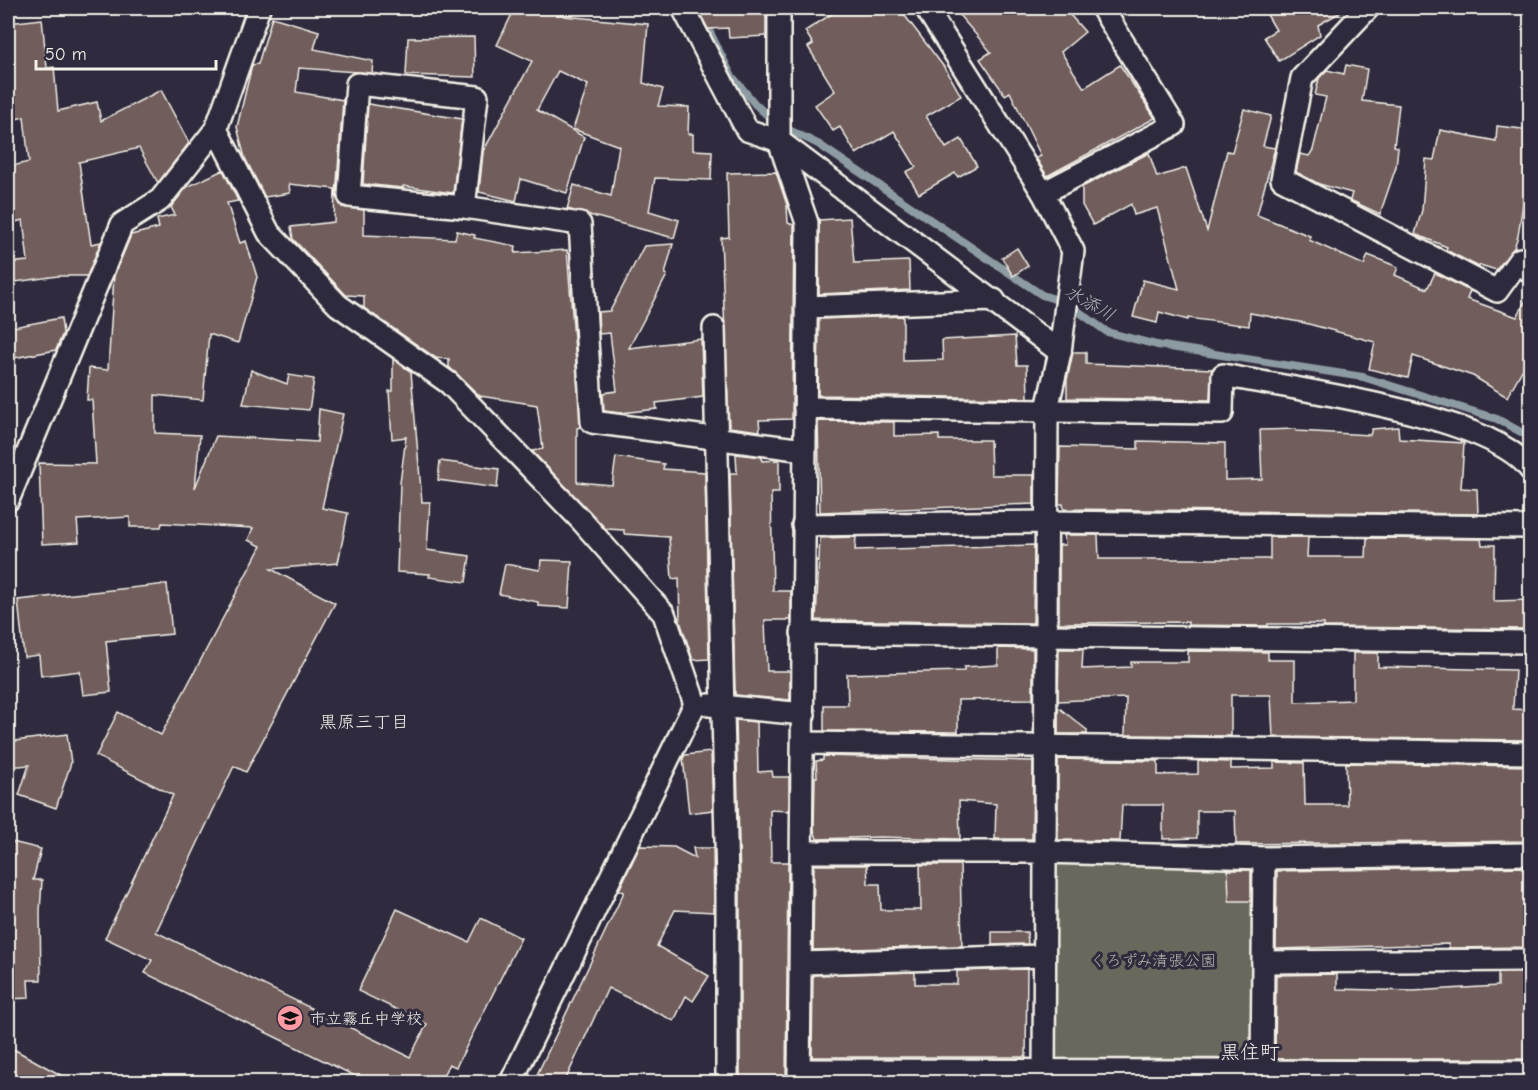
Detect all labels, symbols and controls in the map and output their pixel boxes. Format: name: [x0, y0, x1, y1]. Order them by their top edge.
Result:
scale bar: [36, 33, 216, 71]
text: 50 m: [45, 44, 87, 65]
water label: 水添川: [1061, 281, 1118, 326]
district label: 黒原三丁目: [319, 712, 409, 733]
park label: くろずみ清張公園: [1090, 952, 1216, 970]
school or university icon: 市立霧丘中学校: [275, 1003, 305, 1033]
place label: 市立霧丘中学校: [310, 1010, 422, 1028]
district label: 黒住町: [1220, 1041, 1280, 1064]

